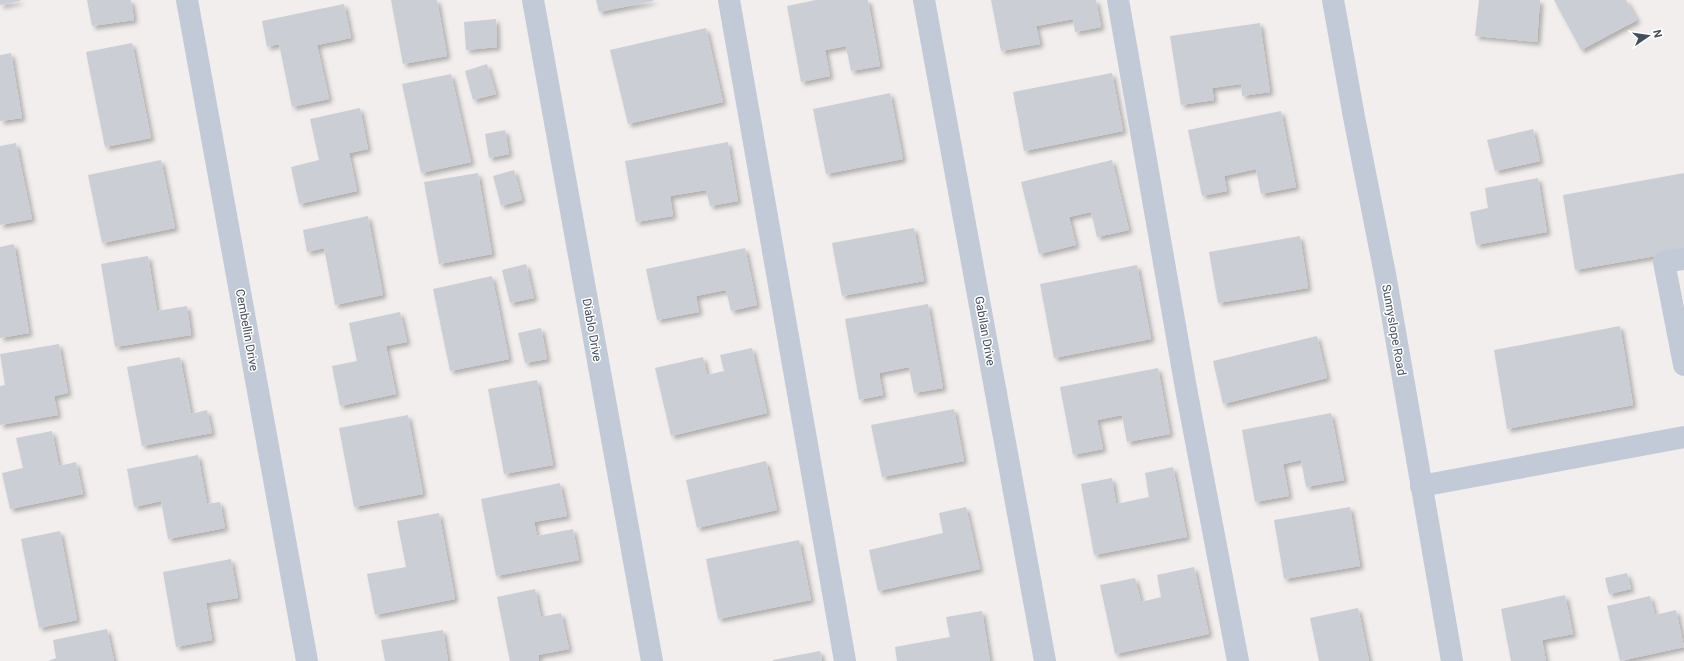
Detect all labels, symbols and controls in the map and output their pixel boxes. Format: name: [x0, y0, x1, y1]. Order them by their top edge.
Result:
north arrow: [1628, 16, 1668, 56]
text: N: [1650, 29, 1665, 39]
street label: Sunnyslope Road: [1379, 283, 1409, 377]
street label: Cembellin Drive: [233, 288, 261, 372]
street label: Gabilan Drive: [972, 295, 998, 367]
street label: Diablo Drive: [580, 297, 604, 363]

